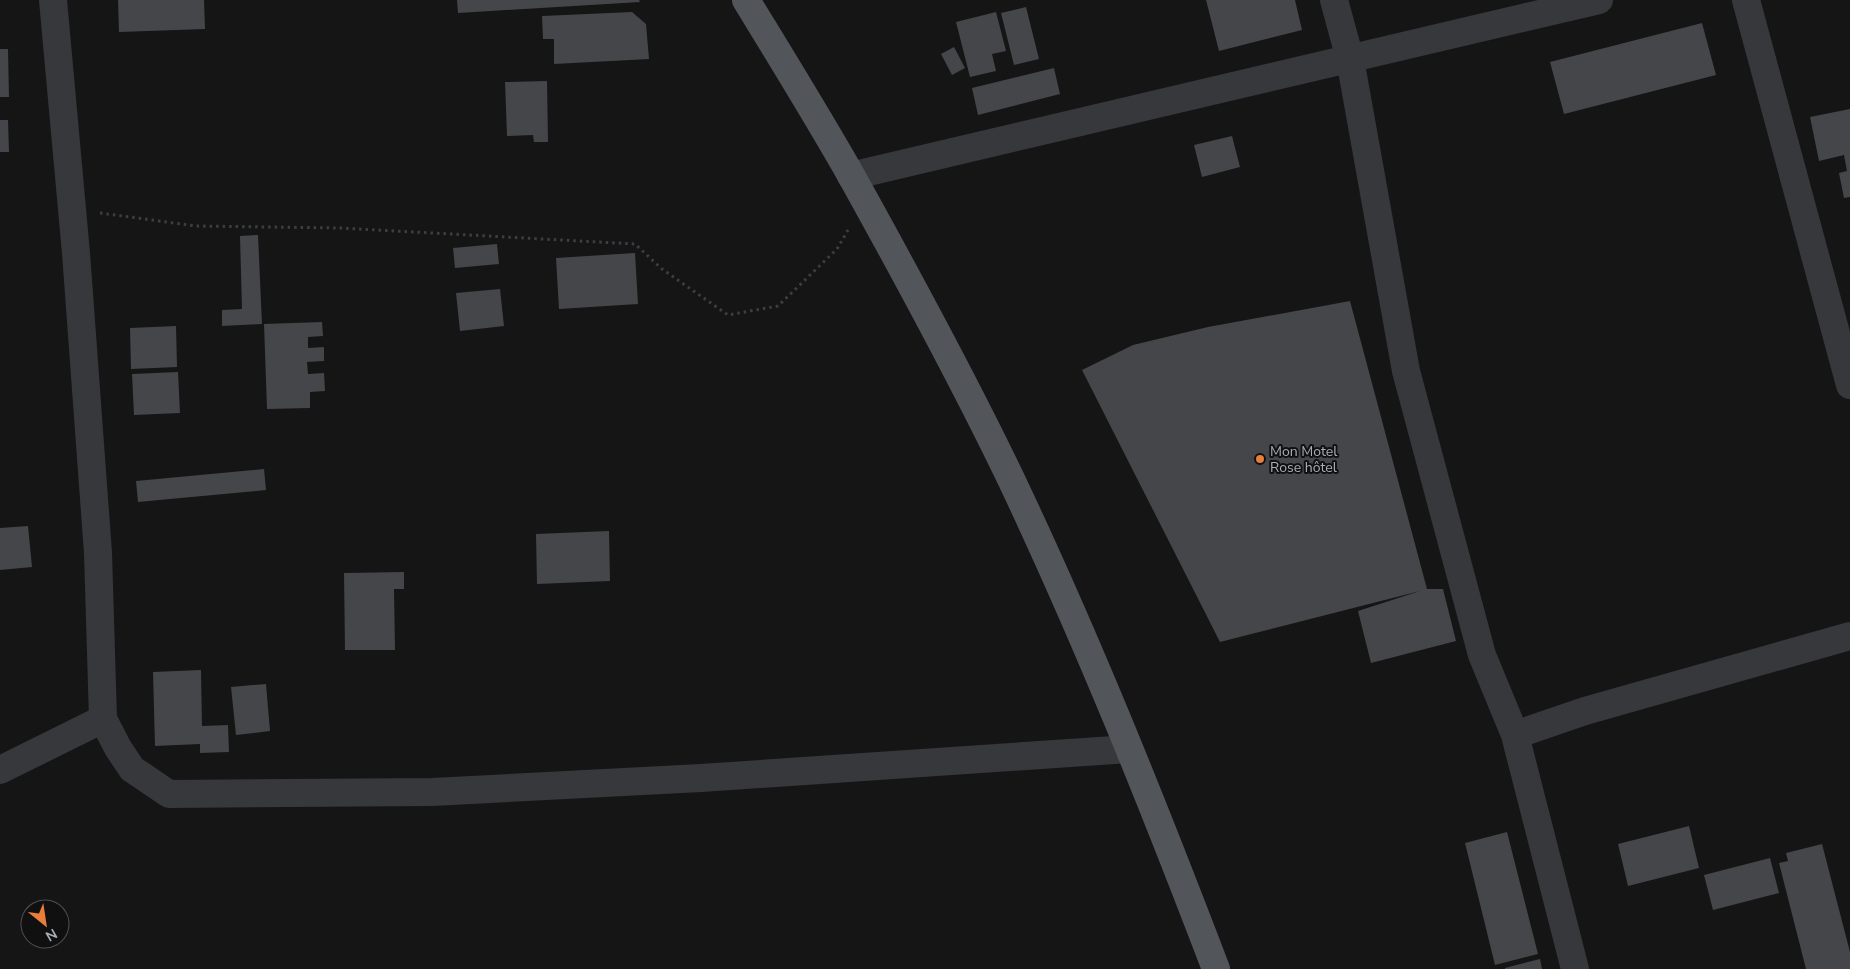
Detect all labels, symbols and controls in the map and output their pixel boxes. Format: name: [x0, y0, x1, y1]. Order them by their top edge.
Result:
place label: Mon Motel Rose hôtel: [1270, 442, 1338, 477]
marker: Mon Motel Rose hôtel: [1254, 453, 1266, 465]
north arrow: [20, 899, 70, 949]
text: N: [42, 924, 61, 946]

